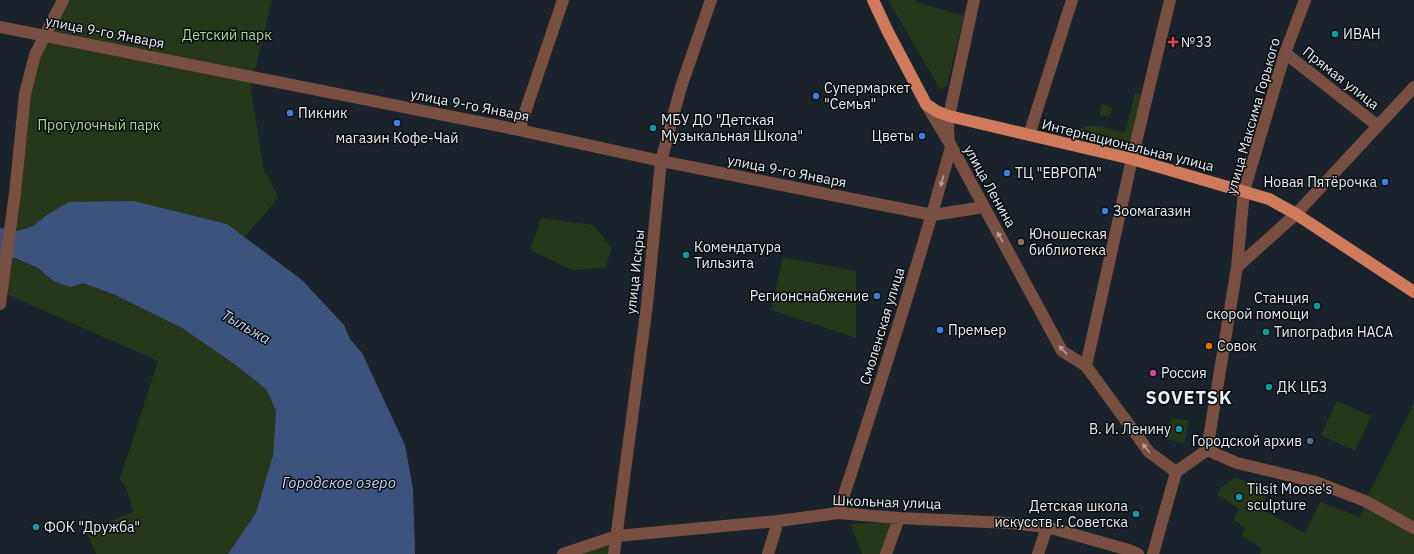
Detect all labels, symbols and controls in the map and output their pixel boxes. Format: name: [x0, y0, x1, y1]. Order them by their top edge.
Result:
street label: улица 9-го Января: [44, 12, 166, 52]
place label: ИВАН: [1343, 25, 1381, 43]
park label: Детский парк: [182, 26, 272, 44]
marker: ИВАН: [1330, 29, 1340, 39]
place label: №33: [1181, 33, 1212, 51]
street label: улица Максима Горького: [1222, 36, 1284, 196]
marker: №33: [1168, 37, 1178, 47]
street label: Прямая улица: [1299, 43, 1383, 114]
place label: Супермаркет "Семья": [824, 79, 911, 113]
street label: улица 9-го Января: [409, 85, 531, 125]
marker: Супермаркет "Семья": [811, 91, 821, 101]
place label: Пикник: [298, 104, 348, 122]
marker: Пикник: [285, 108, 295, 118]
place label: МБУ ДО "Детская Музыкальная Школа": [661, 111, 803, 145]
street label: Интернациональная улица: [1040, 115, 1216, 175]
park label: Прогулочный парк: [37, 116, 161, 134]
marker: магазин Кофе-Чай: [392, 118, 402, 128]
marker: МБУ ДО "Детская Музыкальная Школа": [648, 123, 658, 133]
place label: Цветы: [872, 127, 914, 145]
place label: магазин Кофе-Чай: [336, 129, 458, 147]
marker: Цветы: [917, 131, 927, 141]
street label: улица Ленина: [960, 142, 1020, 231]
street label: улица 9-го Января: [726, 151, 848, 191]
place label: ТЦ "ЕВРОПА": [1015, 164, 1102, 182]
marker: ТЦ "ЕВРОПА": [1002, 168, 1012, 178]
place label: Новая Пятёрочка: [1263, 173, 1378, 191]
one-way arrow: [939, 175, 945, 187]
marker: Новая Пятёрочка: [1380, 177, 1390, 187]
place label: Зоомагазин: [1113, 202, 1191, 220]
marker: Зоомагазин: [1100, 206, 1110, 216]
place label: Юношеская библиотека: [1029, 225, 1107, 259]
street label: улица Искры: [622, 229, 648, 315]
one-way arrow: [997, 231, 1003, 242]
marker: Юношеская библиотека: [1016, 237, 1026, 247]
place label: Комендатура Тильзита: [694, 238, 782, 272]
marker: Комендатура Тильзита: [681, 250, 691, 260]
street label: Смоленская улица: [856, 265, 909, 387]
place label: Регионснабжение: [750, 287, 869, 305]
place label: Станция скорой помощи: [1206, 289, 1309, 323]
marker: Регионснабжение: [872, 291, 882, 301]
marker: Станция скорой помощи: [1312, 301, 1322, 311]
water label: Тыльжа: [218, 305, 274, 348]
place label: Премьер: [948, 321, 1006, 339]
place label: Типография НАСА: [1274, 323, 1393, 341]
marker: Премьер: [935, 325, 945, 335]
marker: Типография НАСА: [1261, 327, 1271, 337]
place label: Совок: [1217, 337, 1257, 355]
marker: Совок: [1204, 341, 1214, 351]
one-way arrow: [1059, 345, 1068, 355]
place label: Россия: [1161, 364, 1207, 382]
marker: Россия: [1148, 368, 1158, 378]
place label: ДК ЦБЗ: [1277, 378, 1327, 396]
marker: ДК ЦБЗ: [1264, 382, 1274, 392]
district label: SOVETSK: [1145, 386, 1233, 409]
place label: В. И. Ленину: [1089, 420, 1171, 438]
marker: В. И. Ленину: [1174, 424, 1184, 434]
place label: Городской архив: [1192, 432, 1302, 450]
marker: Городской архив: [1305, 436, 1315, 446]
one-way arrow: [1142, 442, 1150, 453]
water label: Городское озеро: [282, 473, 396, 492]
place label: Tilsit Moose's sculpture: [1247, 480, 1333, 514]
street label: Школьная улица: [832, 491, 942, 513]
marker: Tilsit Moose's sculpture: [1234, 492, 1244, 502]
place label: Детская школа искусств г. Советска: [994, 497, 1129, 531]
marker: Детская школа искусств г. Советска: [1131, 509, 1141, 519]
place label: ФОК "Дружба": [44, 518, 140, 536]
marker: ФОК "Дружба": [31, 522, 41, 532]

